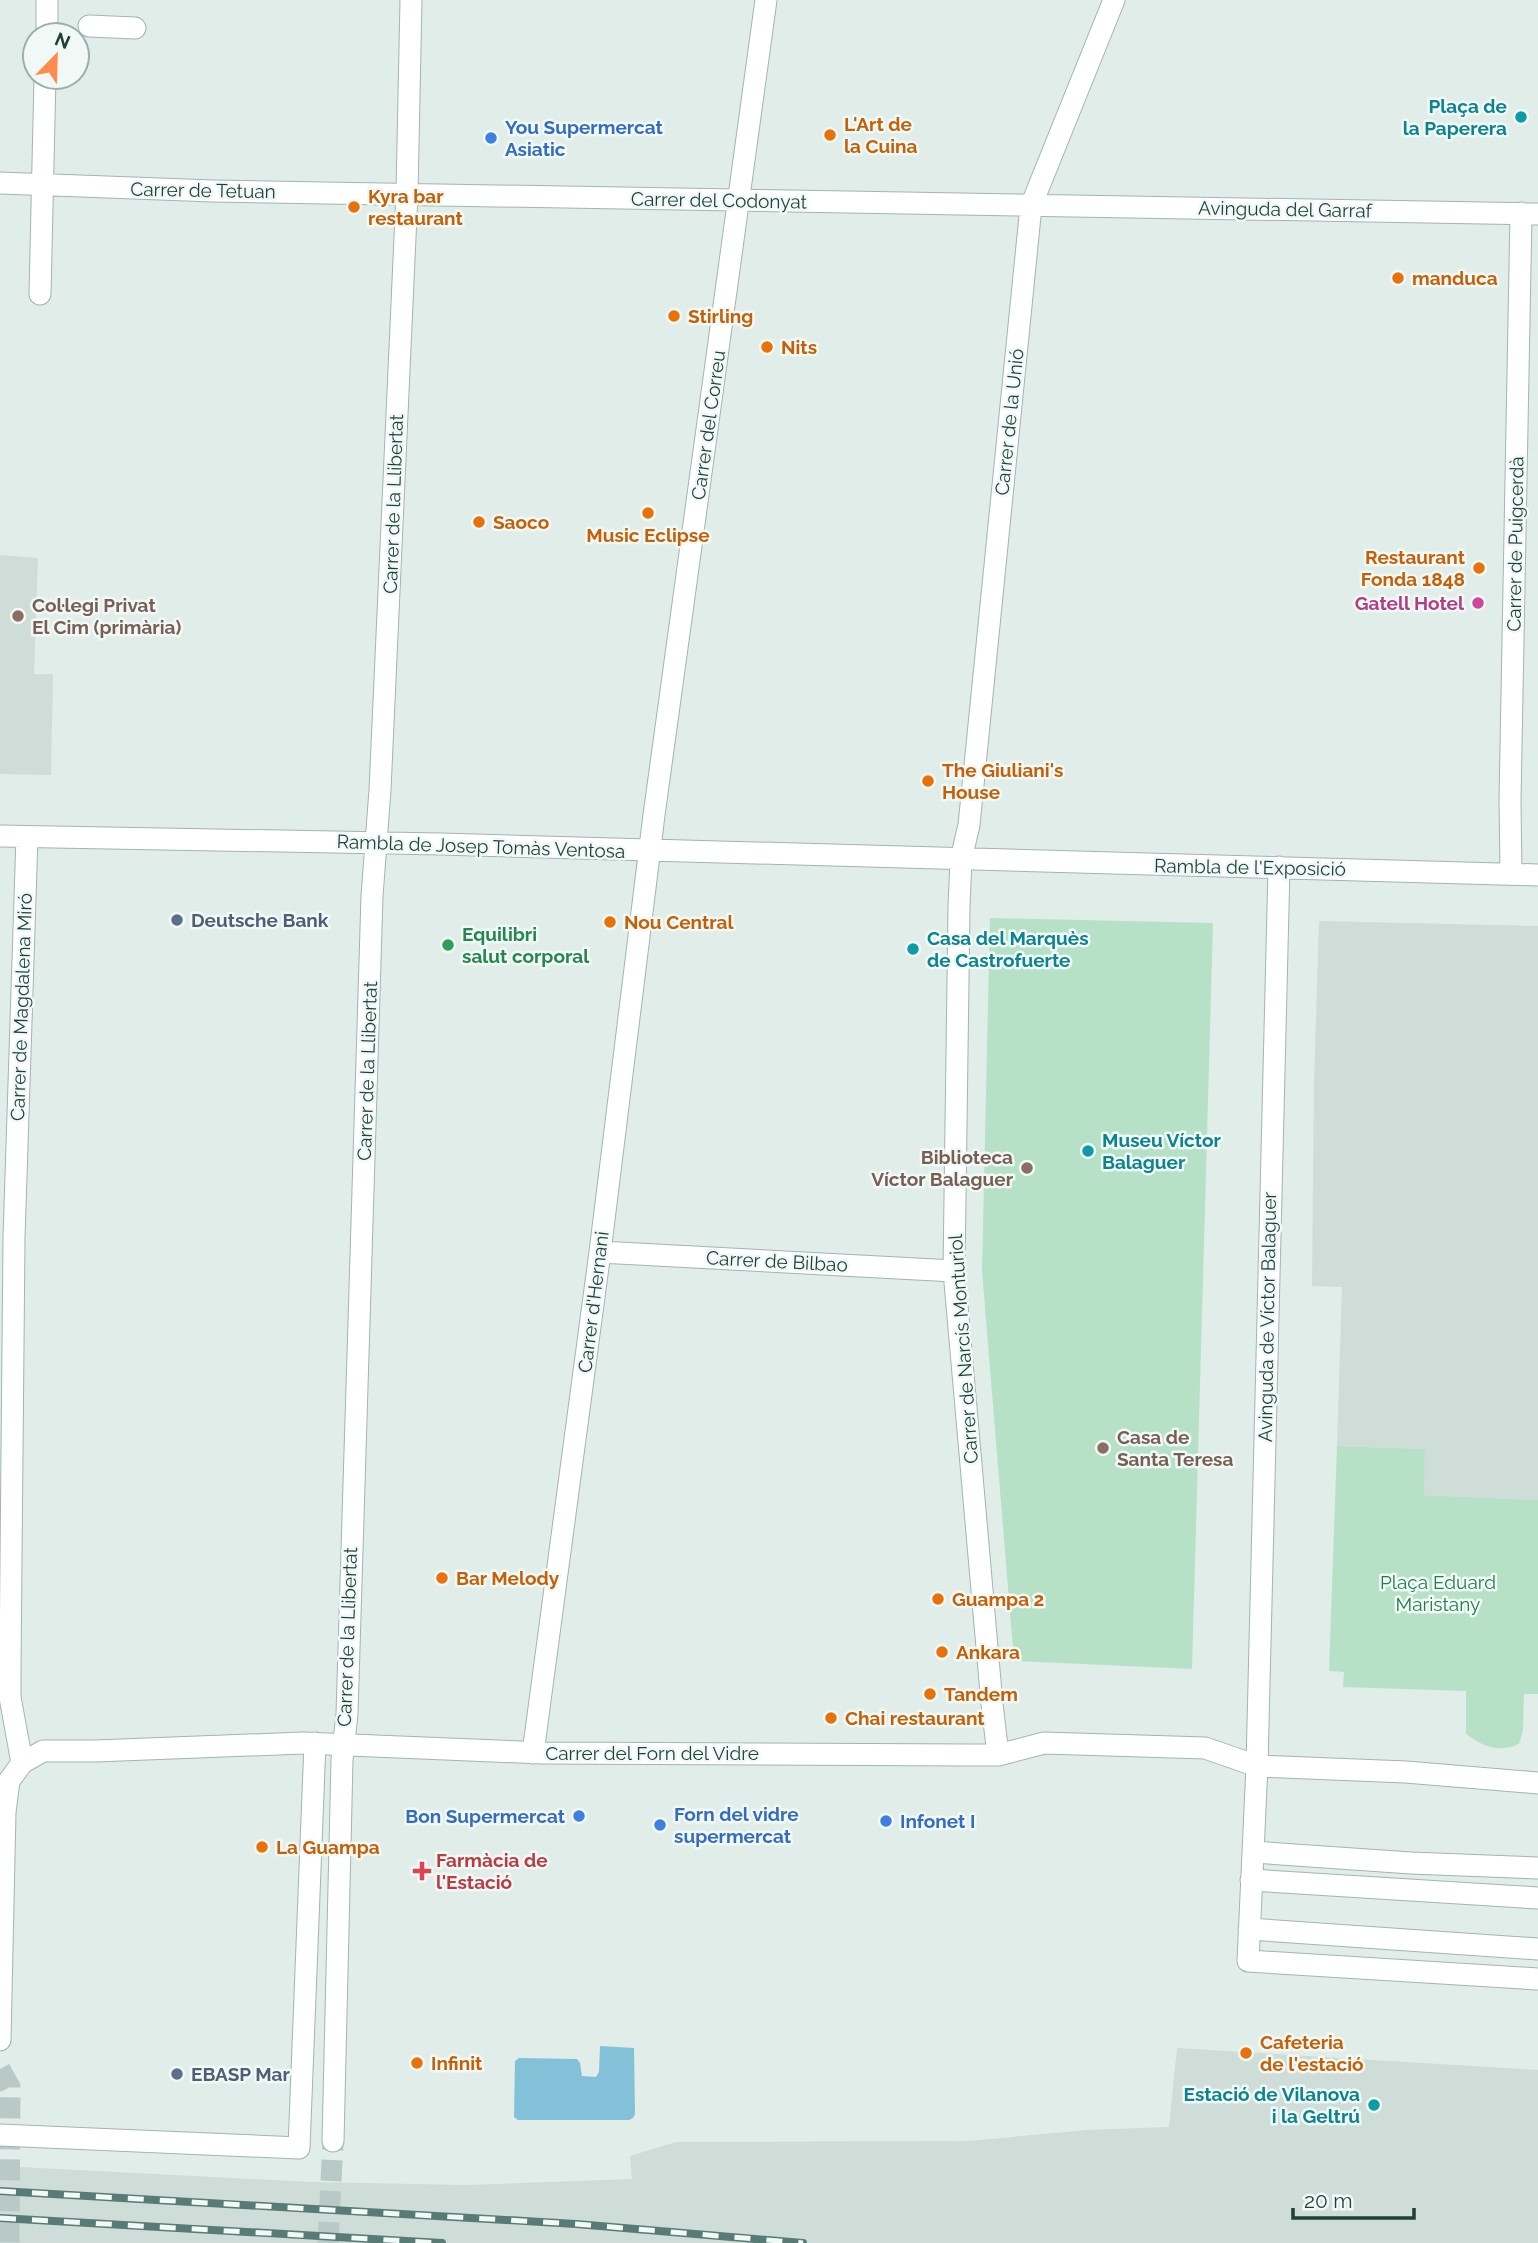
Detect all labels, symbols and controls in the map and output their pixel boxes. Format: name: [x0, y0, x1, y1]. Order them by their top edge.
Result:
north arrow: [21, 21, 91, 91]
text: N: [52, 27, 74, 53]
place label: Plaça de la Paperera: [1403, 95, 1507, 139]
marker: Plaça de la Paperera: [1513, 109, 1529, 125]
place label: L'Art de la Cuina: [844, 113, 918, 157]
place label: You Supermercat Asiatic: [505, 116, 664, 160]
marker: L'Art de la Cuina: [822, 127, 838, 143]
marker: You Supermercat Asiatic: [483, 130, 499, 146]
street label: Carrer de Tetuan: [130, 178, 276, 202]
place label: Kyra bar restaurant: [368, 185, 464, 229]
street label: Carrer del Codonyat: [631, 187, 808, 213]
street label: Avinguda del Garraf: [1198, 196, 1373, 222]
marker: Kyra bar restaurant: [346, 199, 362, 215]
place label: manduca: [1412, 267, 1498, 289]
marker: manduca: [1390, 270, 1406, 286]
place label: Stirling: [688, 305, 753, 327]
marker: Stirling: [666, 308, 682, 324]
place label: Nits: [781, 336, 817, 358]
marker: Nits: [759, 339, 775, 355]
street label: Carrer de la Unió: [990, 347, 1028, 497]
street label: Carrer del Correu: [687, 349, 729, 501]
street label: Carrer de la Llibertat: [379, 413, 407, 594]
street label: Carrer de Puigcerdà: [1502, 456, 1528, 632]
marker: Music Eclipse: [640, 505, 656, 521]
place label: Saoco: [493, 511, 549, 533]
marker: Saoco: [471, 514, 487, 530]
place label: Music Eclipse: [586, 524, 710, 546]
place label: Restaurant Fonda 1848: [1361, 546, 1466, 590]
marker: Restaurant Fonda 1848: [1471, 560, 1487, 576]
place label: Gatell Hotel: [1355, 592, 1465, 614]
place label: Col·legi Privat El Cim (primària): [32, 594, 181, 638]
marker: Gatell Hotel: [1470, 595, 1486, 611]
marker: Col·legi Privat El Cim (primària): [10, 608, 26, 624]
place label: The Giuliani's House: [942, 759, 1063, 803]
marker: The Giuliani's House: [920, 773, 936, 789]
street label: Rambla de Josep Tomàs Ventosa: [336, 830, 626, 862]
street label: Rambla de l'Exposició: [1154, 854, 1346, 880]
street label: Carrer de Magdalena Miró: [6, 892, 36, 1122]
place label: Deutsche Bank: [191, 909, 329, 931]
place label: Nou Central: [624, 911, 734, 933]
marker: Deutsche Bank: [169, 912, 185, 928]
marker: Nou Central: [602, 914, 618, 930]
place label: Equilibri salut corporal: [462, 923, 590, 967]
place label: Casa del Marquès de Castrofuerte: [927, 927, 1089, 971]
marker: Equilibri salut corporal: [440, 937, 456, 953]
marker: Casa del Marquès de Castrofuerte: [905, 941, 921, 957]
street label: Carrer de la Llibertat: [353, 980, 381, 1161]
place label: Museu Víctor Balaguer: [1102, 1129, 1221, 1173]
marker: Museu Víctor Balaguer: [1080, 1143, 1096, 1159]
place label: Biblioteca Víctor Balaguer: [871, 1146, 1014, 1190]
marker: Biblioteca Víctor Balaguer: [1019, 1160, 1035, 1176]
street label: Avinguda de Víctor Balaguer: [1254, 1191, 1280, 1442]
street label: Carrer d'Hernani: [573, 1230, 613, 1374]
street label: Carrer de Narcís Monturiol: [944, 1233, 982, 1465]
street label: Carrer de Bilbao: [706, 1246, 848, 1276]
place label: Casa de Santa Teresa: [1117, 1426, 1233, 1470]
marker: Casa de Santa Teresa: [1095, 1440, 1111, 1456]
street label: Carrer de la Llibertat: [333, 1546, 361, 1727]
place label: Bar Melody: [456, 1567, 560, 1589]
marker: Bar Melody: [434, 1570, 450, 1586]
park label: Plaça Eduard Maristany: [1380, 1571, 1496, 1615]
place label: Guampa 2: [952, 1588, 1044, 1610]
marker: Guampa 2: [930, 1591, 946, 1607]
place label: Ankara: [956, 1641, 1020, 1663]
marker: Ankara: [934, 1644, 950, 1660]
place label: Tandem: [944, 1683, 1018, 1705]
marker: Tandem: [922, 1686, 938, 1702]
place label: Chai restaurant: [845, 1707, 985, 1729]
marker: Chai restaurant: [823, 1710, 839, 1726]
street label: Carrer del Forn del Vidre: [545, 1742, 759, 1764]
place label: Forn del vidre supermercat: [674, 1803, 799, 1847]
place label: Bon Supermercat: [405, 1805, 566, 1827]
marker: Bon Supermercat: [571, 1808, 587, 1824]
place label: Infonet I: [900, 1810, 975, 1832]
marker: Infonet I: [878, 1813, 894, 1829]
marker: Forn del vidre supermercat: [652, 1817, 668, 1833]
place label: La Guampa: [276, 1836, 380, 1858]
marker: La Guampa: [254, 1839, 270, 1855]
place label: Farmàcia de l'Estació: [436, 1849, 548, 1893]
marker: Farmàcia de l'Estació: [414, 1863, 430, 1879]
place label: Cafeteria de l'estació: [1260, 2031, 1364, 2075]
marker: Cafeteria de l'estació: [1238, 2045, 1254, 2061]
place label: Infinit: [431, 2052, 483, 2074]
marker: Infinit: [409, 2055, 425, 2071]
place label: EBASP Mar: [191, 2063, 290, 2085]
marker: EBASP Mar: [169, 2066, 185, 2082]
place label: Estació de Vilanova i la Geltrú: [1184, 2083, 1360, 2127]
marker: Estació de Vilanova i la Geltrú: [1366, 2097, 1382, 2113]
scale bar: [1293, 2176, 1414, 2220]
text: 20 m: [1304, 2188, 1352, 2213]

